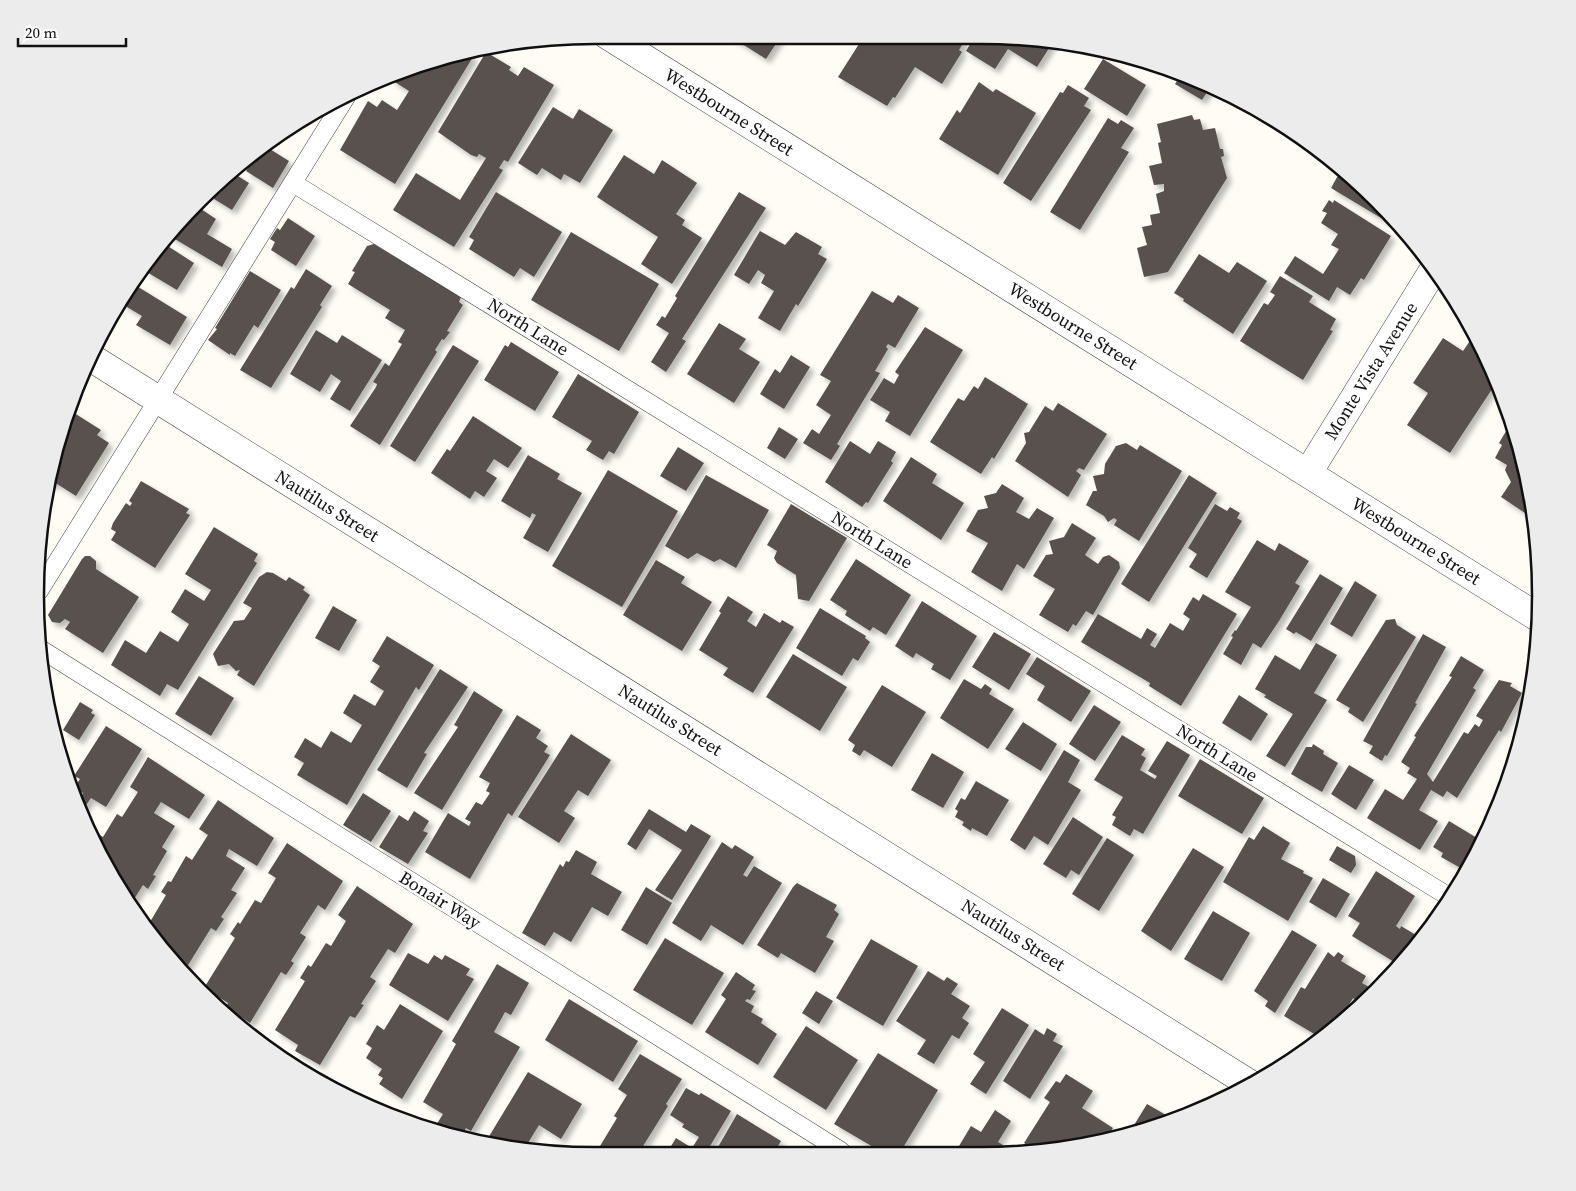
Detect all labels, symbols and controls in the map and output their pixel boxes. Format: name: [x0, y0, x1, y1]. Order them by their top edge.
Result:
scale bar: [18, 15, 125, 47]
text: 20 m: [25, 22, 57, 43]
street label: Westbourne Street: [660, 62, 799, 161]
street label: Westbourne Street: [1004, 276, 1143, 375]
street label: North Lane: [483, 292, 574, 361]
street label: Monte Vista Avenue: [1318, 297, 1423, 444]
street label: Nautilus Street: [271, 464, 384, 548]
street label: Westbourne Street: [1347, 491, 1486, 590]
street label: North Lane: [827, 505, 918, 574]
street label: Nautilus Street: [614, 678, 727, 762]
street label: North Lane: [1172, 718, 1263, 787]
street label: Bonair Way: [395, 865, 487, 935]
street label: Nautilus Street: [957, 893, 1070, 977]

